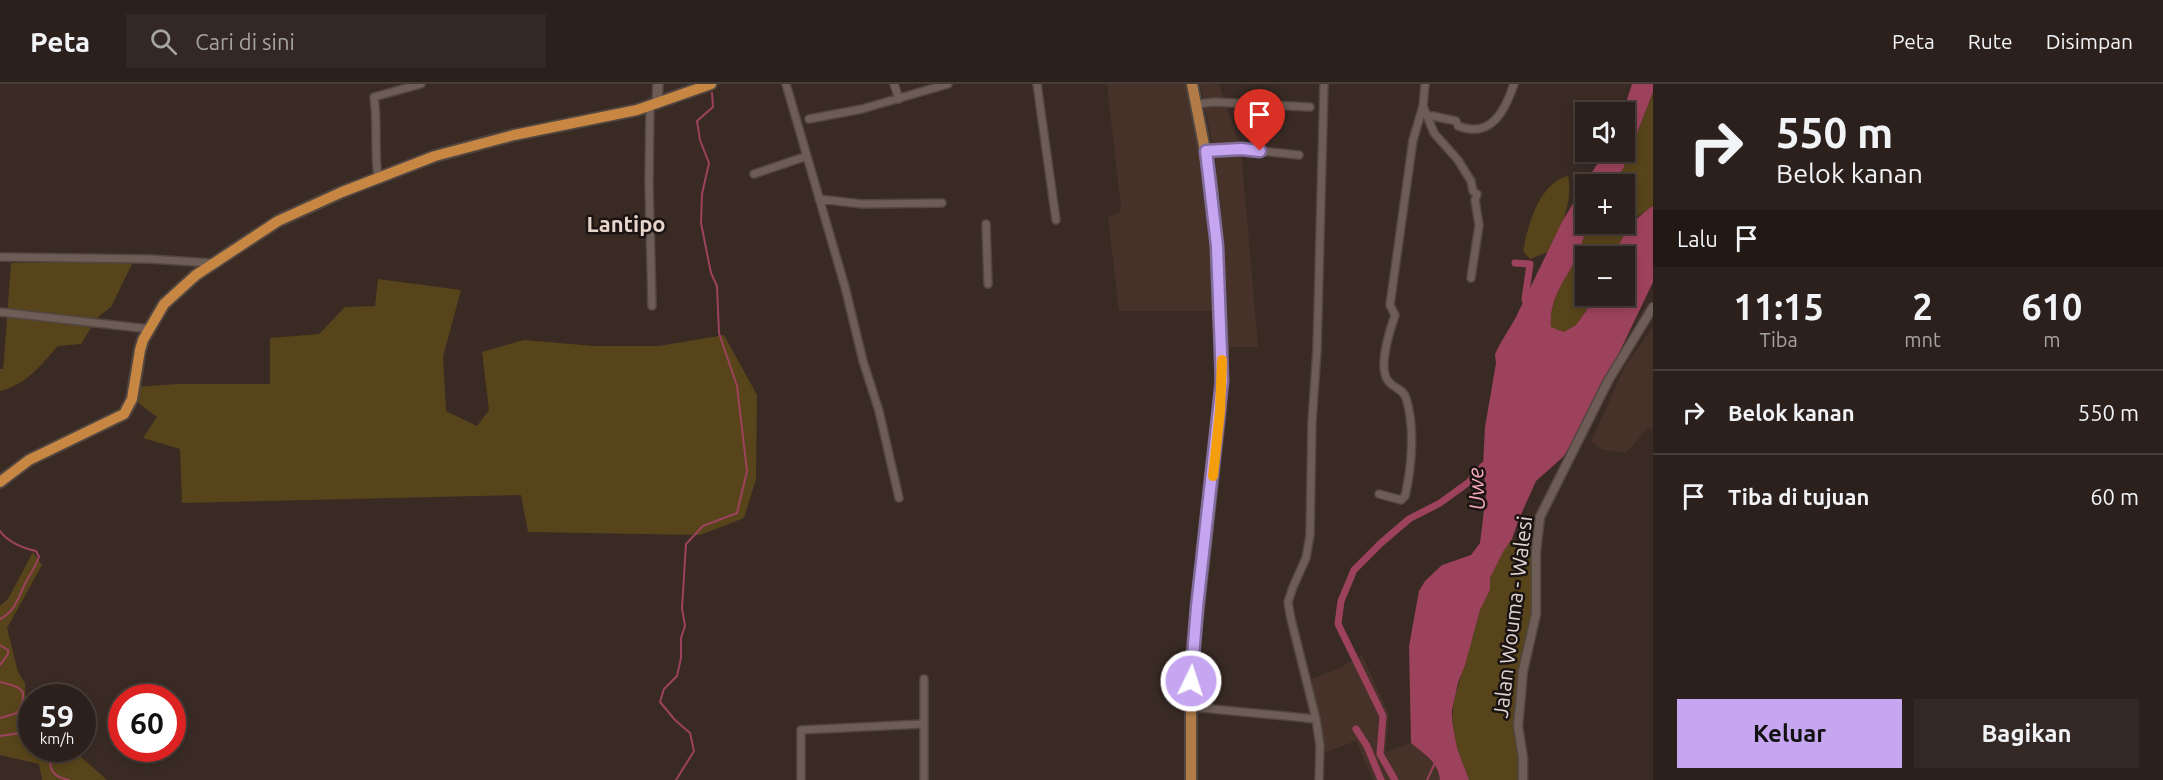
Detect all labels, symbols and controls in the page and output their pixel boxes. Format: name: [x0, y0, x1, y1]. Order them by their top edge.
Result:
search box: [126, 14, 546, 68]
icon: search: [147, 25, 180, 58]
text: Peta: [30, 26, 90, 57]
text: Cari di sini: [195, 29, 295, 54]
text: Peta: [1892, 29, 1935, 53]
text: Rute: [1968, 29, 2013, 53]
text: Disimpan: [2046, 29, 2133, 53]
pin: [1234, 89, 1285, 151]
icon: arrive: [1243, 98, 1276, 131]
map controls: [1575, 102, 1635, 306]
button: sound: [1575, 102, 1635, 162]
icon: right: [1677, 108, 1755, 186]
text: 550 m: [1776, 109, 1893, 156]
text: Belok kanan: [1776, 158, 1923, 188]
button: +: [1575, 174, 1635, 234]
district label: Lantipo: [586, 211, 666, 236]
icon: arrive: [1730, 222, 1763, 255]
text: Lalu: [1677, 226, 1718, 251]
button: −: [1575, 246, 1635, 306]
text: 11:15: [1734, 286, 1824, 327]
text: 2: [1912, 286, 1933, 327]
text: 610: [2021, 286, 2082, 327]
text: Tiba: [1759, 328, 1798, 351]
text: mnt: [1904, 328, 1941, 351]
text: m: [2043, 328, 2061, 351]
icon: right: [1677, 396, 1710, 429]
text: Belok kanan: [1728, 400, 1855, 425]
text: 550 m: [2078, 400, 2139, 425]
water label: Uwe: [1462, 467, 1489, 511]
icon: arrive: [1677, 480, 1710, 513]
text: Tiba di tujuan: [1728, 484, 1869, 509]
text: 60 m: [2090, 484, 2139, 509]
street label: Jalan Wouma - Walesi: [1488, 514, 1536, 719]
position arrow: [1159, 649, 1223, 713]
speed limit sign: 60: [108, 684, 186, 762]
text: 59: [40, 699, 74, 733]
button: Keluar: [1677, 699, 1902, 768]
button: Bagikan: [1914, 699, 2139, 768]
text: km/h: [40, 730, 74, 747]

